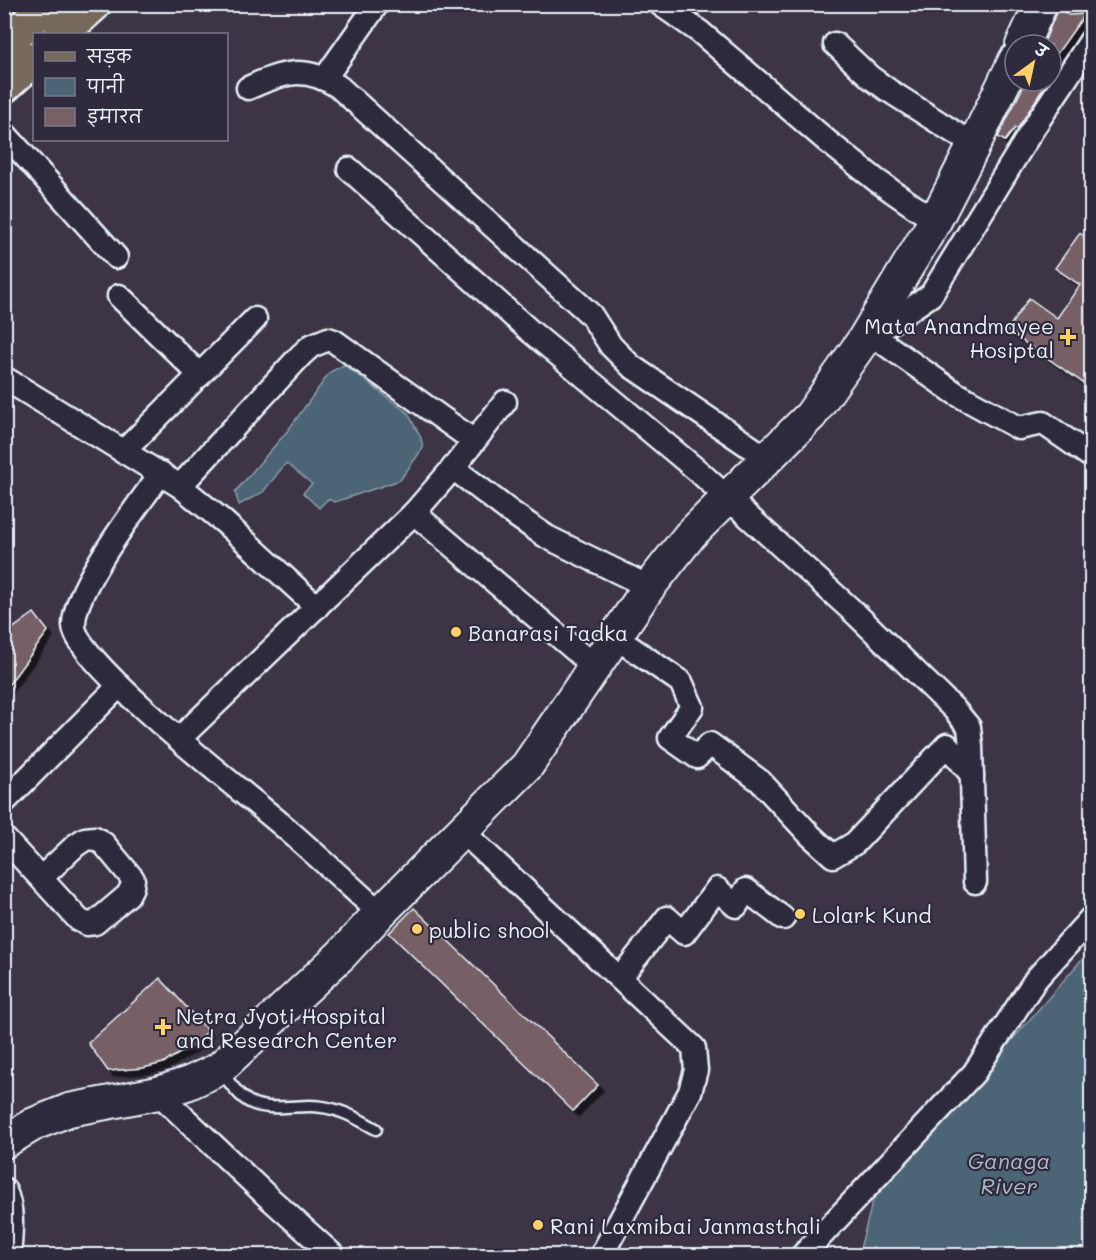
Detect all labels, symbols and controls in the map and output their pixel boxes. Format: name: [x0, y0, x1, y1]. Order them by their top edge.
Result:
legend: [33, 33, 228, 141]
north arrow: [1003, 33, 1063, 93]
text: उ: [1030, 37, 1053, 62]
text: सड़क: [86, 44, 132, 68]
text: पानी: [86, 73, 125, 98]
text: इमारत: [87, 104, 143, 128]
place label: Mata Anandmayee Hosiptal: [864, 312, 1054, 363]
marker: Mata Anandmayee Hosiptal: [1059, 328, 1077, 346]
place label: Banarasi Tadka: [468, 619, 628, 646]
marker: Banarasi Tadka: [449, 625, 463, 639]
place label: Lolark Kund: [812, 901, 931, 928]
marker: Lolark Kund: [793, 907, 807, 921]
place label: public shool: [429, 916, 550, 943]
marker: public shool: [410, 922, 424, 936]
place label: Netra Jyoti Hospital and Research Center: [176, 1002, 397, 1053]
marker: Netra Jyoti Hospital and Research Center: [154, 1018, 172, 1036]
water label: Ganaga River: [968, 1146, 1050, 1200]
place label: Rani Laxmibai Janmasthali: [550, 1212, 821, 1239]
marker: Rani Laxmibai Janmasthali: [531, 1218, 545, 1232]

